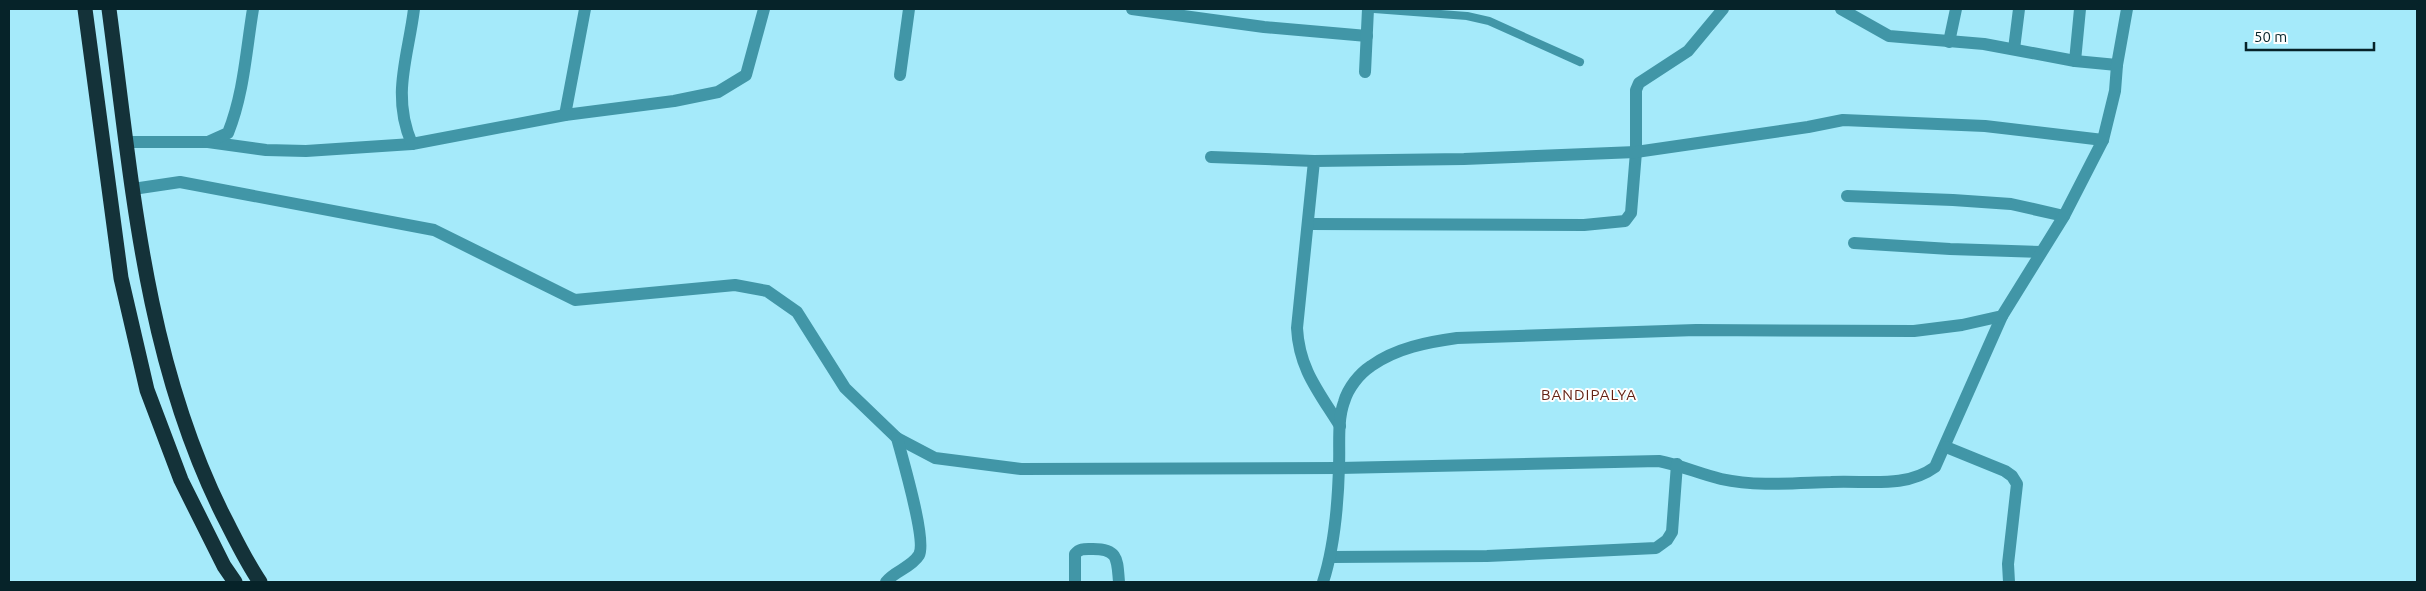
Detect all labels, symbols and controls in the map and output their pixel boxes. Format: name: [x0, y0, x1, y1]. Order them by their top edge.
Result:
scale bar: [2246, 20, 2374, 52]
text: 50 m: [2254, 28, 2287, 45]
district label: BANDIPALYA: [1541, 386, 1637, 403]

